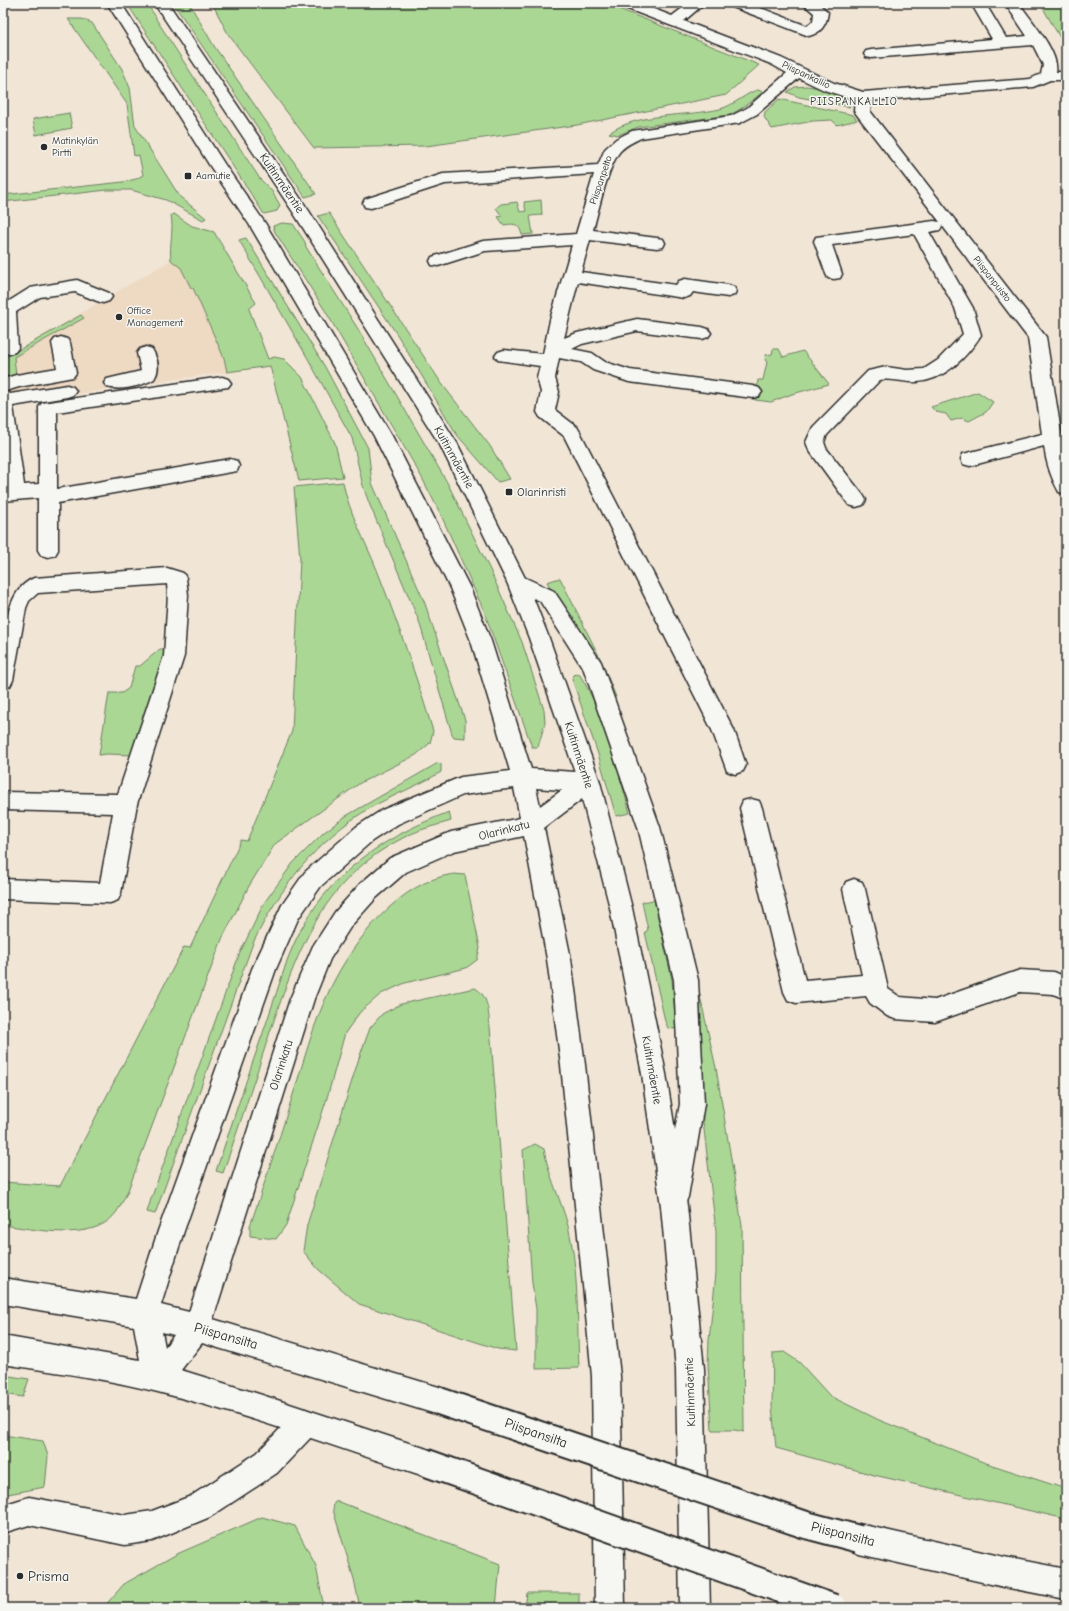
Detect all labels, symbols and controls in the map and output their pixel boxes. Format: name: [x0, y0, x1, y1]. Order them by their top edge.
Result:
street label: Piispankallio: [780, 59, 832, 91]
district label: PIISPANKALLIO: [810, 95, 898, 108]
place label: Matinkylän Pirtti: [52, 135, 98, 159]
marker: Matinkylän Pirtti: [39, 142, 49, 152]
street label: Kuitinmäentie: [257, 150, 307, 216]
street label: Piispanpelto: [587, 154, 615, 206]
place label: Aamutie: [196, 170, 231, 182]
marker: Aamutie: [183, 171, 193, 181]
street label: Piispanpuisto: [970, 254, 1014, 304]
place label: Office Management: [127, 305, 184, 329]
marker: Office Management: [114, 312, 124, 322]
street label: Kuitinmäentie: [431, 423, 477, 491]
place label: Olarinristi: [517, 485, 566, 499]
marker: Olarinristi: [504, 487, 514, 497]
street label: Kuitinmäentie: [562, 720, 596, 790]
street label: Olarinkatu: [477, 817, 531, 843]
street label: Kuitinmäentie: [639, 1035, 665, 1105]
street label: Olarinkatu: [266, 1038, 296, 1092]
street label: Piispansilta: [192, 1319, 260, 1353]
street label: Kuitinmäentie: [682, 1357, 698, 1427]
street label: Piispansilta: [502, 1414, 570, 1452]
street label: Piispansilta: [809, 1518, 877, 1550]
place label: Prisma: [28, 1568, 69, 1585]
marker: Prisma: [15, 1571, 25, 1581]

